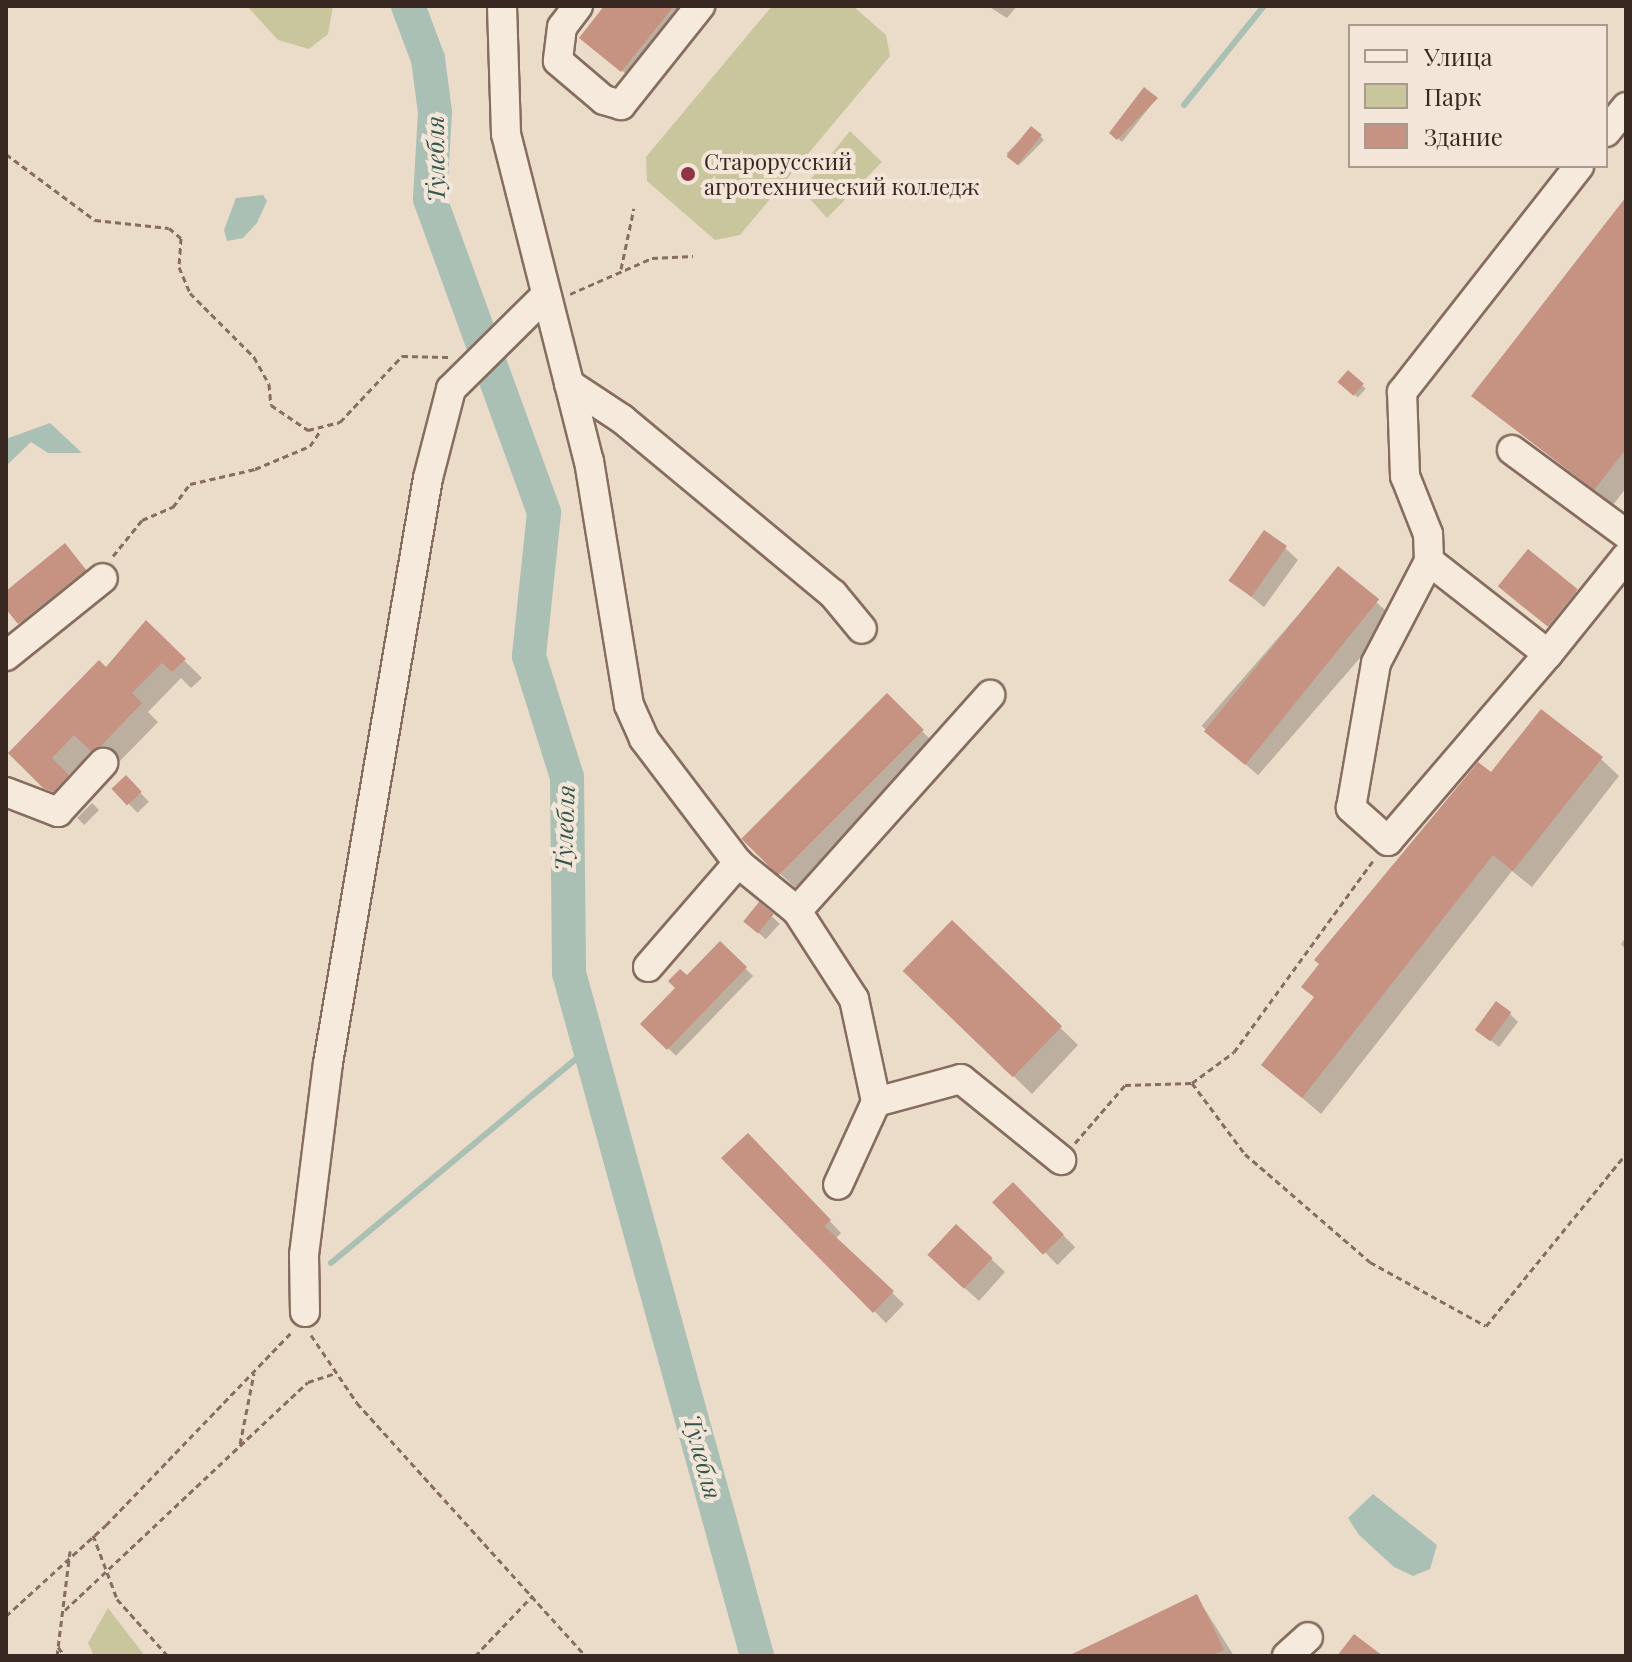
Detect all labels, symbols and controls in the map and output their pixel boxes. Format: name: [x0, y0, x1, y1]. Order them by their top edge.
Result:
legend: [1348, 24, 1608, 168]
text: Улица: [1424, 40, 1493, 72]
text: Парк: [1424, 80, 1482, 112]
water label: Тулебля: [420, 116, 450, 202]
text: Здание: [1424, 120, 1503, 152]
place label: Старорусский агротехнический колледж: [704, 148, 980, 200]
marker: Старорусский агротехнический колледж: [679, 165, 697, 183]
water label: Тулебля: [548, 784, 580, 872]
water label: Тулебля: [678, 1412, 728, 1502]

